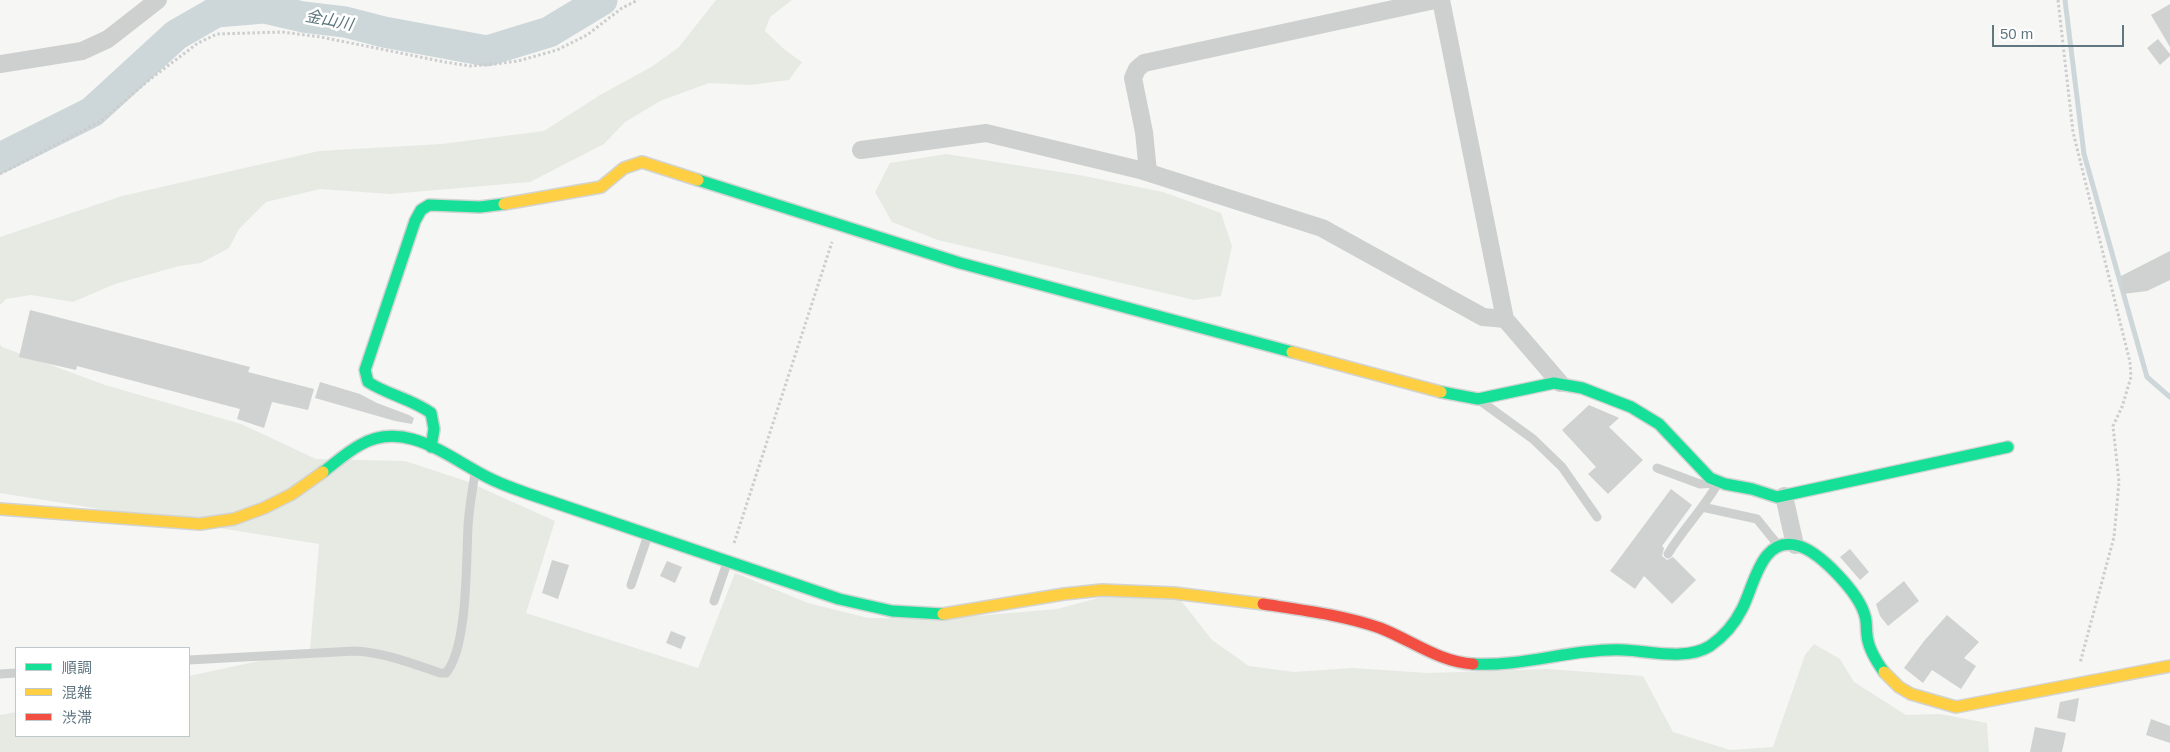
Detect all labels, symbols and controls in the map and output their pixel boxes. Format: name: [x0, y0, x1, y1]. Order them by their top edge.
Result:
water label: 金山川: [304, 7, 354, 35]
scale bar: [1995, 15, 2128, 47]
text: 50 m: [2000, 25, 2033, 42]
legend: [15, 647, 190, 737]
text: 順調: [62, 659, 92, 676]
text: 混雑: [62, 684, 92, 701]
text: 渋滞: [62, 709, 92, 726]

